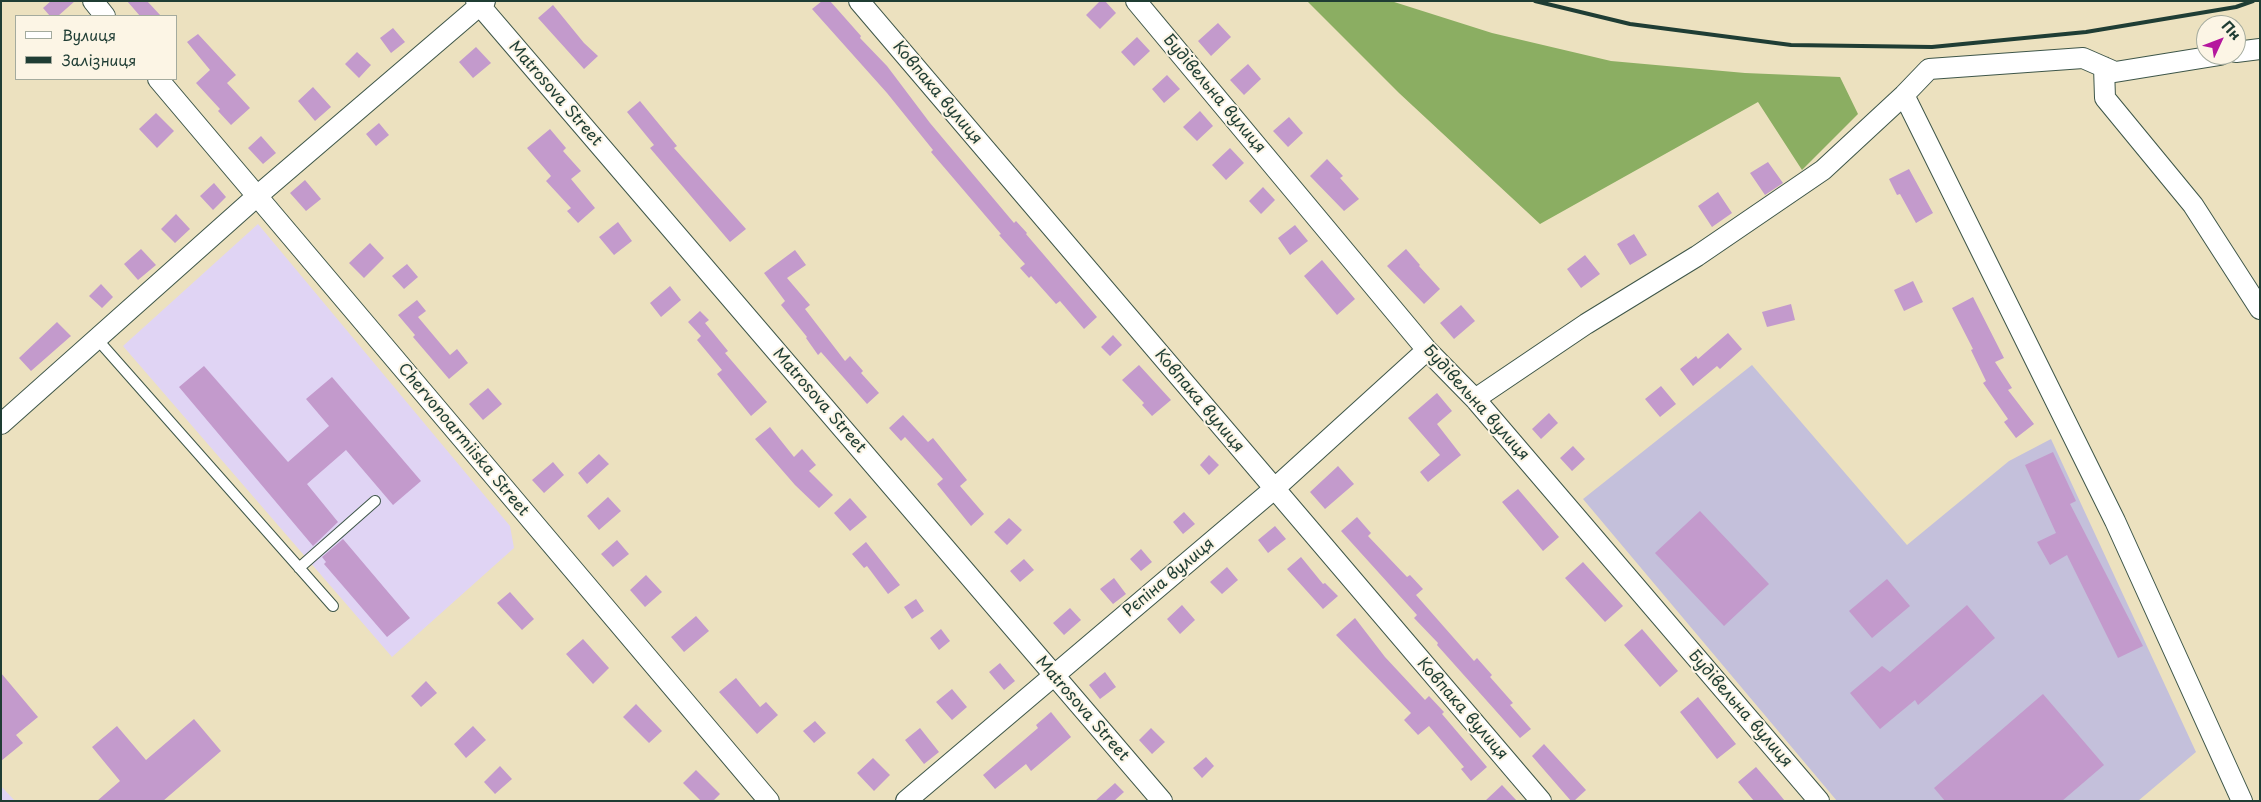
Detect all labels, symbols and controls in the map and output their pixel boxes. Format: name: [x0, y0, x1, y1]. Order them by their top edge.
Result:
legend: [15, 15, 178, 80]
north arrow: [2196, 15, 2246, 65]
text: Пн: [2217, 16, 2246, 45]
text: Вулиця: [62, 23, 116, 46]
street label: Будівельна вулиця: [1159, 31, 1269, 157]
street label: Ковпака вулиця: [888, 37, 986, 149]
street label: Matrosova Street: [504, 38, 606, 150]
text: Залізниця: [62, 48, 136, 71]
street label: Будівельна вулиця: [1419, 341, 1533, 465]
street label: Matrosova Street: [768, 345, 870, 457]
street label: Ковпака вулиця: [1150, 345, 1248, 457]
street label: Chervonoarmiiska Street: [393, 360, 533, 520]
street label: Рєпіна вулиця: [1120, 534, 1218, 622]
street label: Будівельна вулиця: [1684, 647, 1796, 771]
street label: Matrosova Street: [1031, 653, 1133, 765]
street label: Ковпака вулиця: [1412, 654, 1512, 764]

